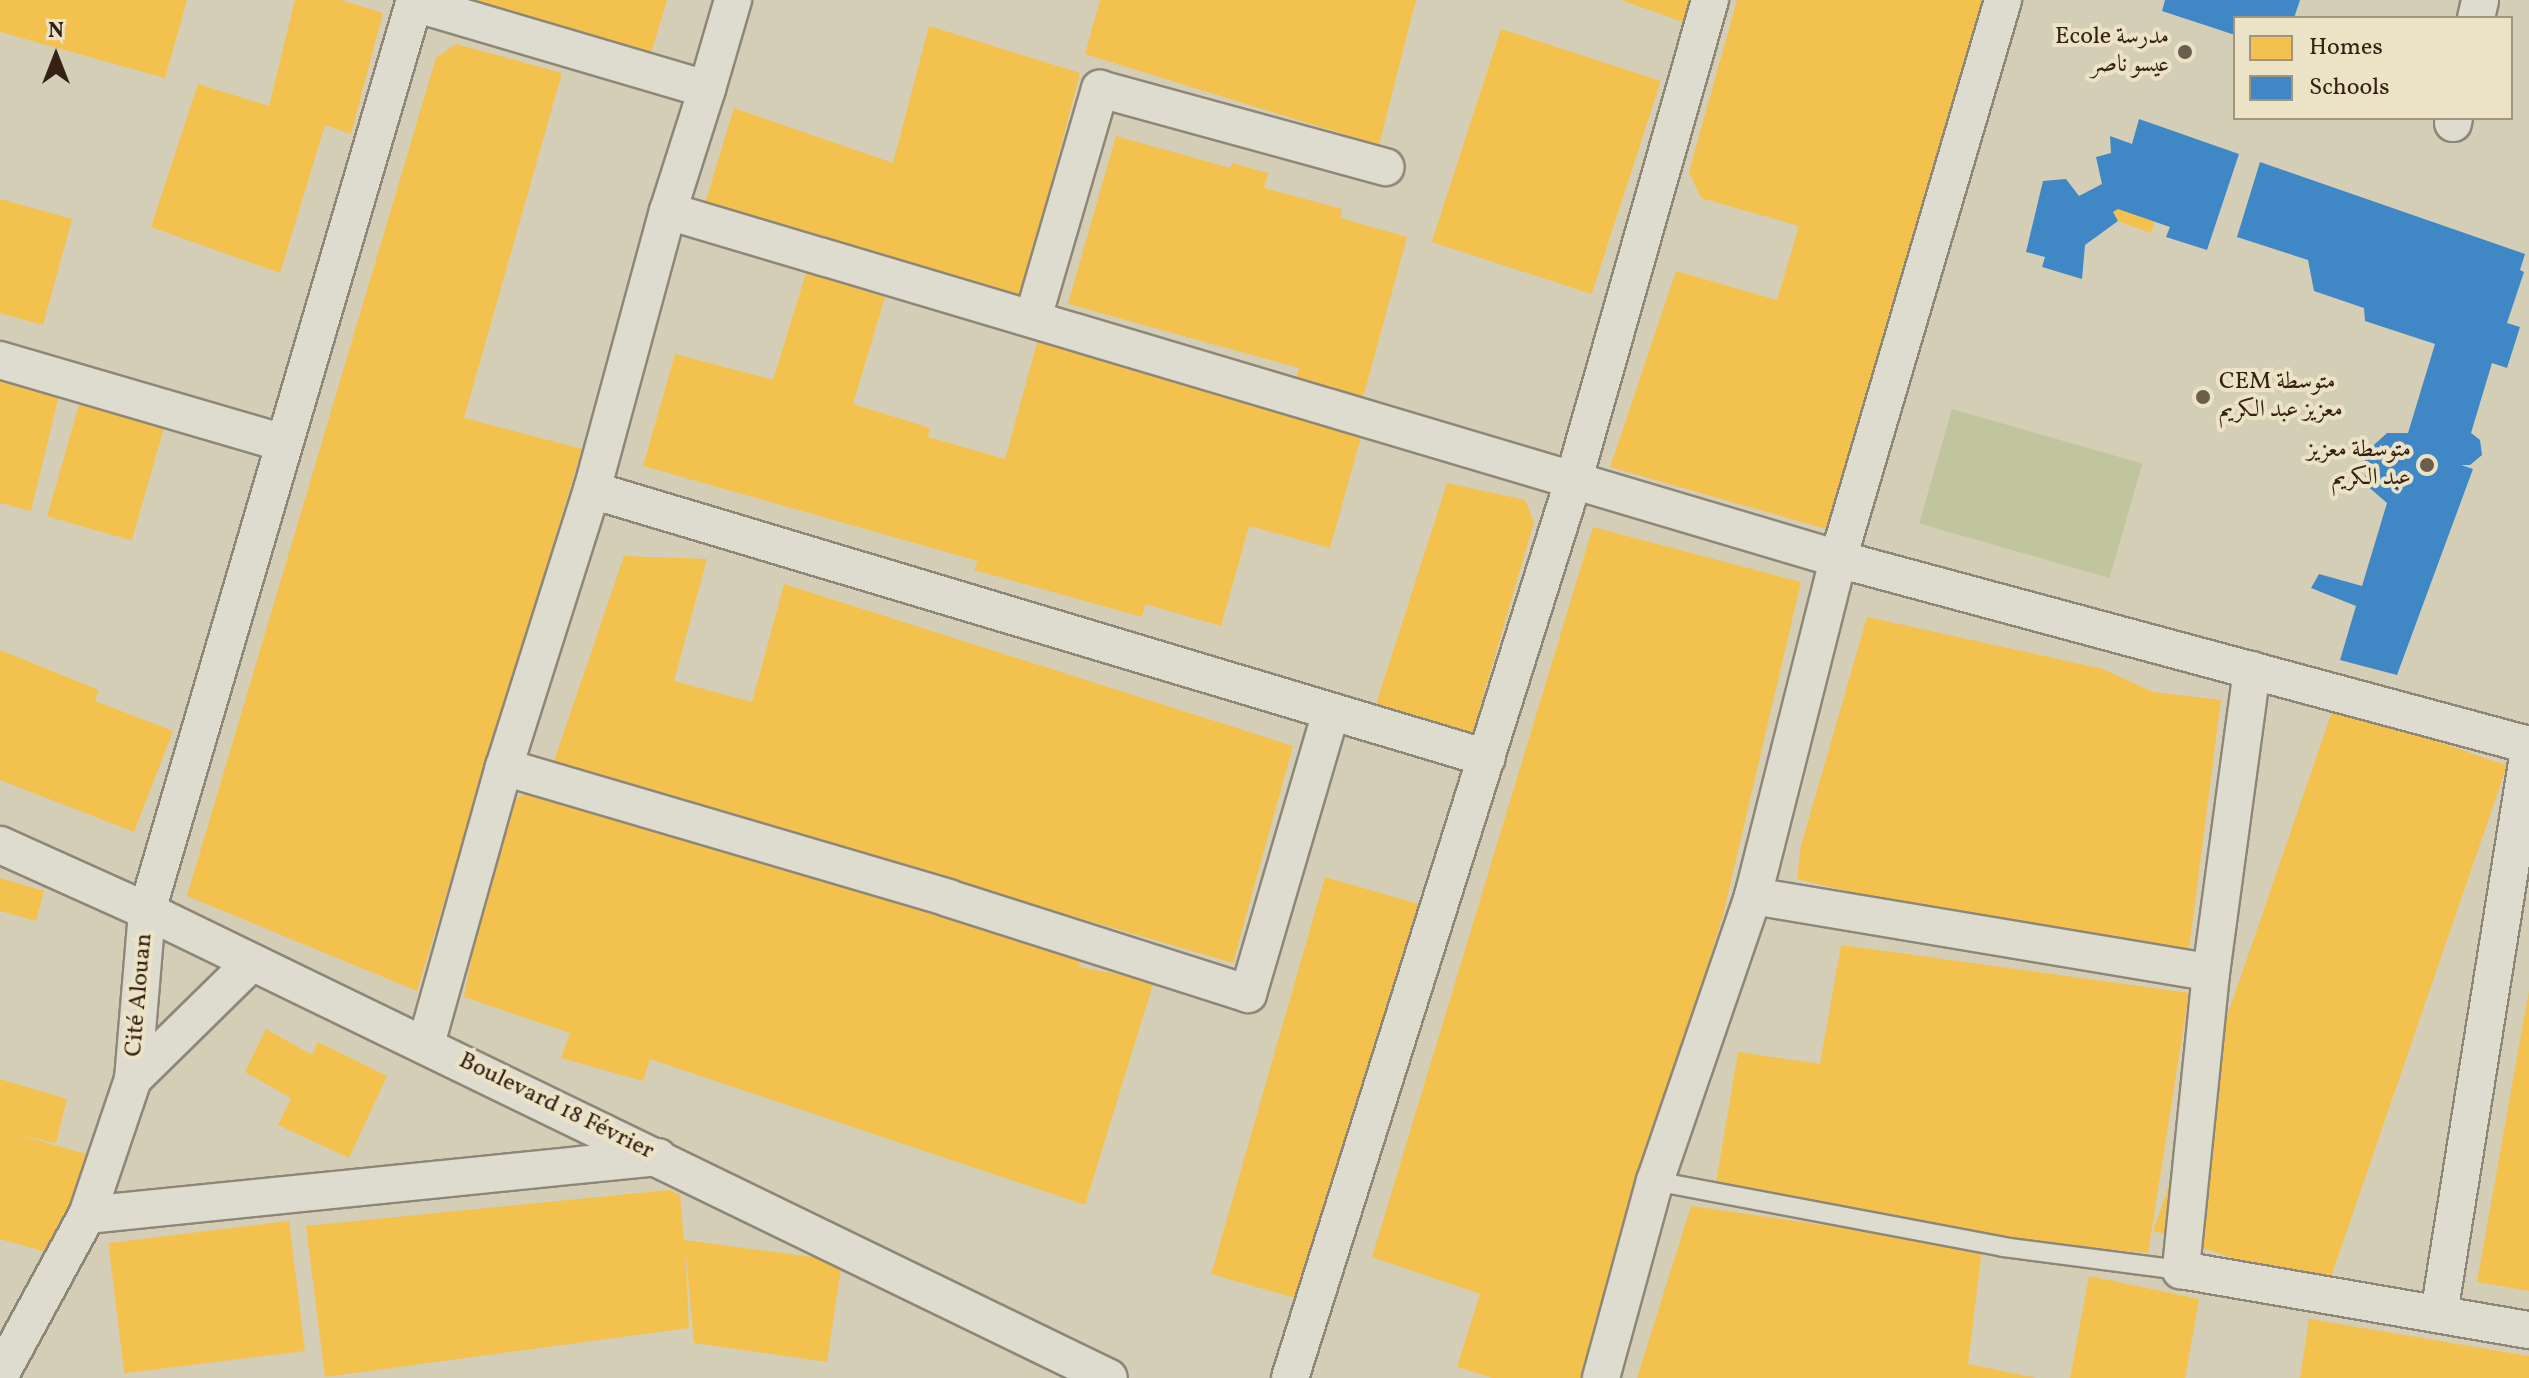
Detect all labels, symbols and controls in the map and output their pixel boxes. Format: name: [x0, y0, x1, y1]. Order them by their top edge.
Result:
north arrow: [16, 16, 96, 96]
text: N: [48, 16, 64, 47]
legend: [2233, 16, 2513, 120]
place label: Ecole مدرسة عيسو ناصر: [2055, 24, 2169, 80]
text: Homes: [2309, 31, 2383, 65]
marker: Ecole مدرسة عيسو ناصر: [2176, 43, 2194, 61]
text: Schools: [2309, 71, 2389, 105]
place label: CEM متوسطة معزيز عبد الكريم: [2219, 369, 2343, 425]
marker: CEM متوسطة معزيز عبد الكريم: [2194, 388, 2212, 406]
place label: متوسطة معزيز عبد الكريم: [2307, 437, 2411, 493]
marker: متوسطة معزيز عبد الكريم: [2418, 456, 2436, 474]
street label: Cité Alouan: [120, 932, 160, 1058]
street label: Boulevard 18 Février: [454, 1047, 658, 1167]

